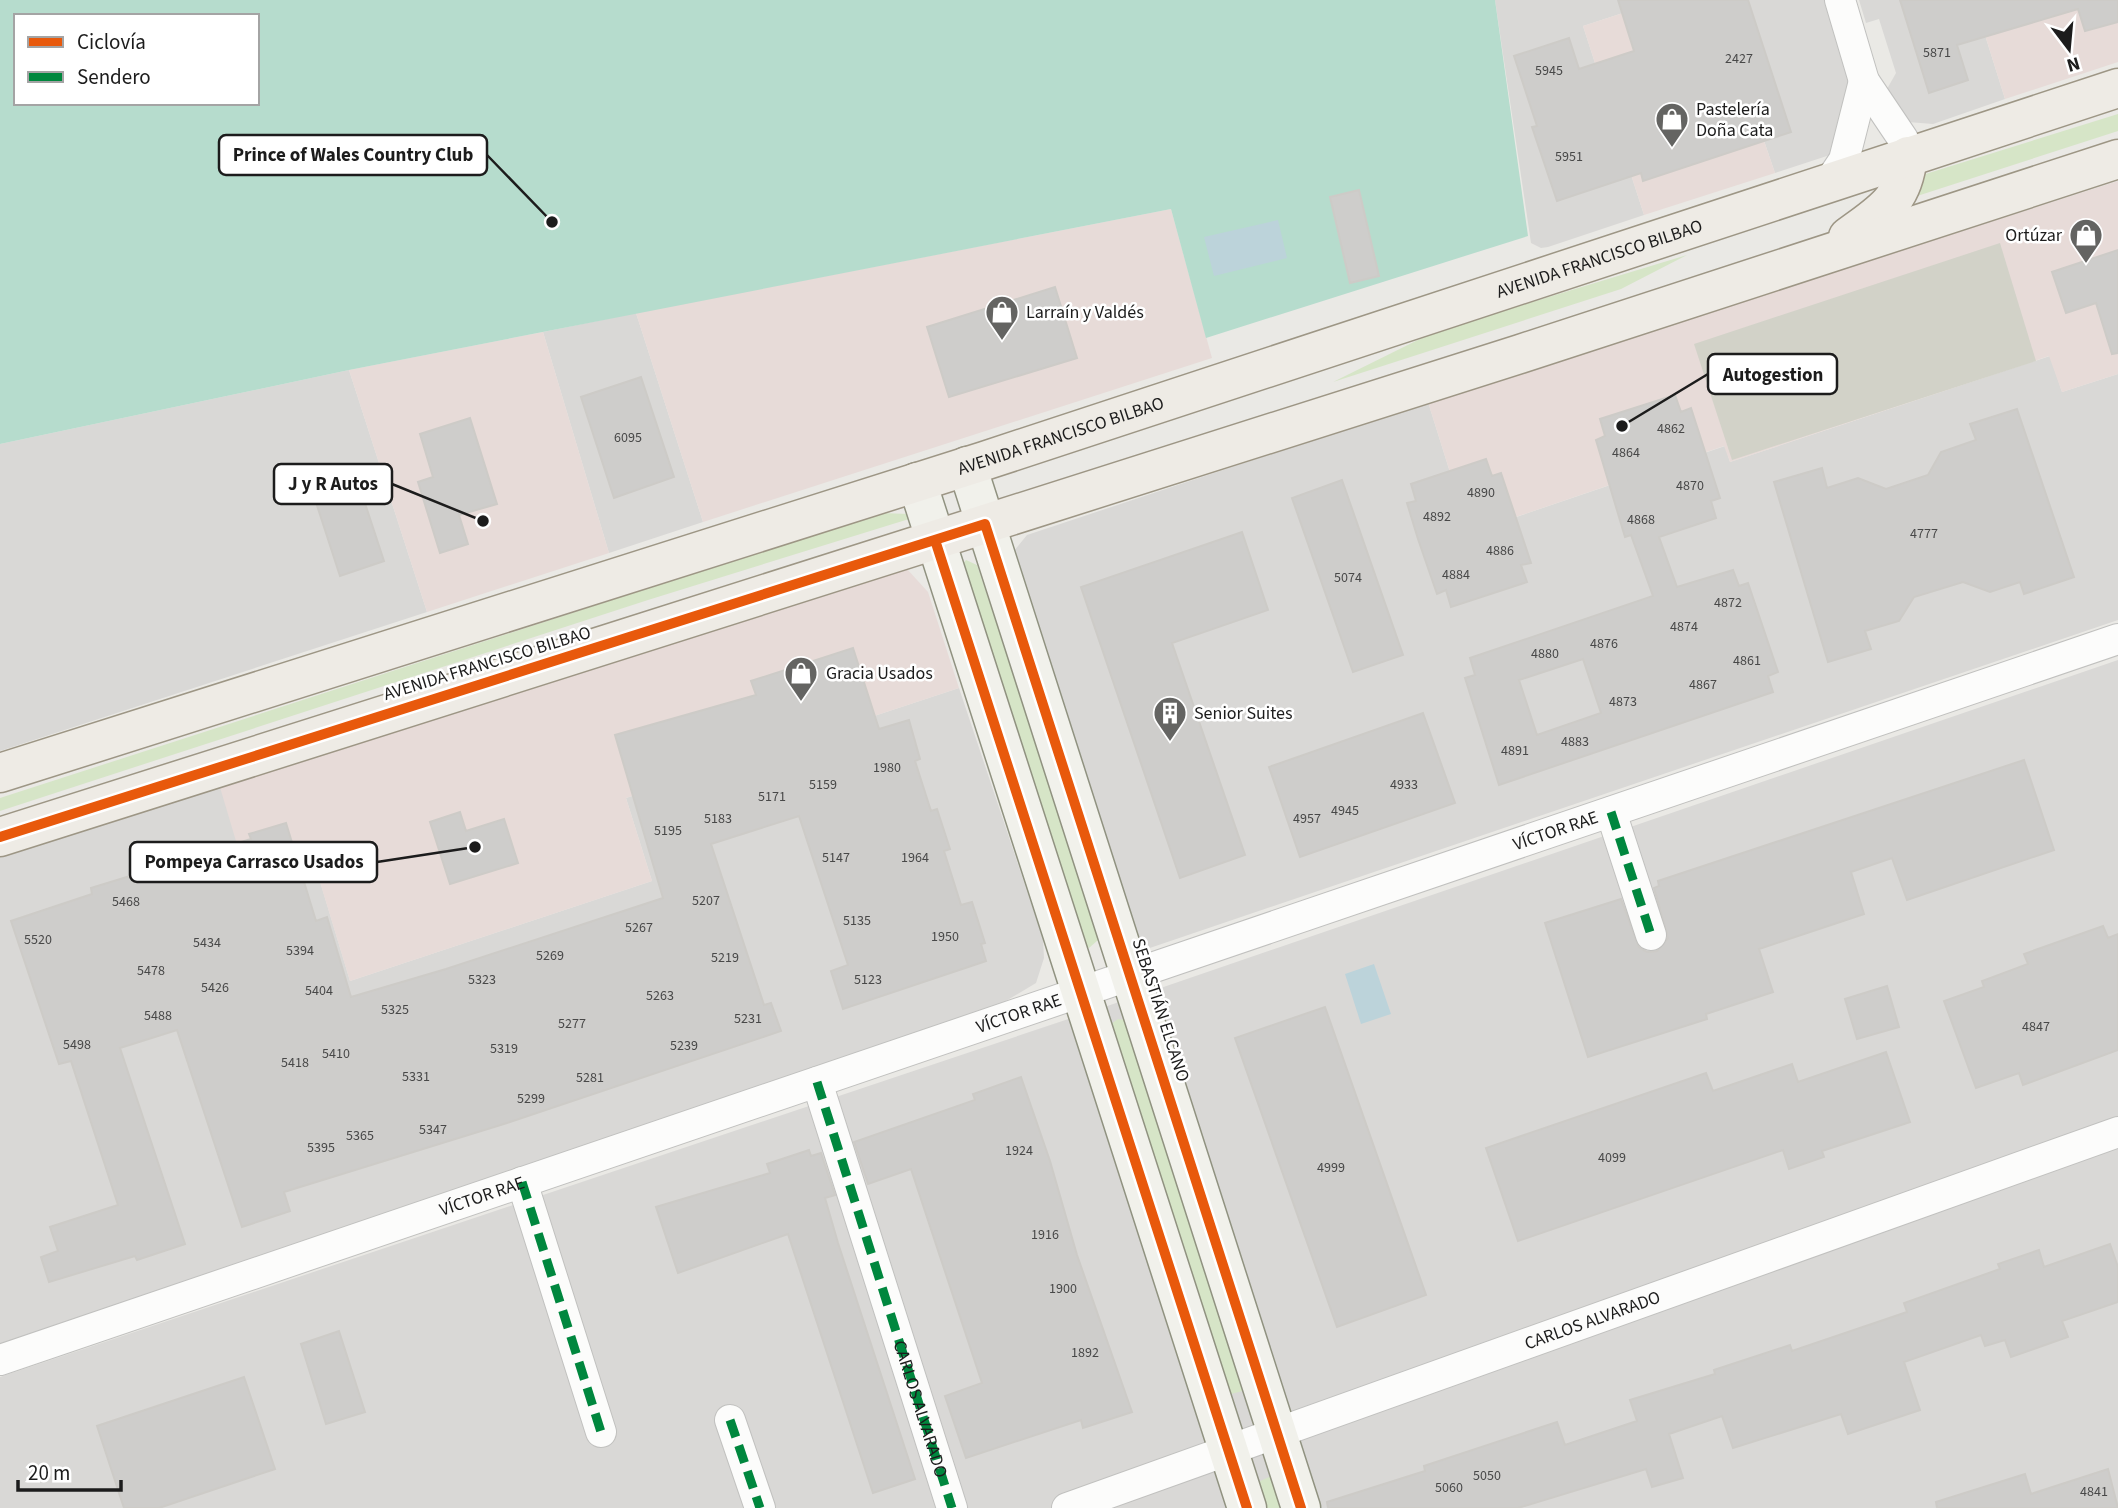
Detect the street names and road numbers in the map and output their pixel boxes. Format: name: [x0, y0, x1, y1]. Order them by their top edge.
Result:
street label: AVENIDA FRANCISCO BILBAO: [1493, 214, 1706, 305]
street label: AVENIDA FRANCISCO BILBAO: [955, 391, 1167, 482]
street label: AVENIDA FRANCISCO BILBAO: [380, 620, 594, 707]
street label: VÍCTOR RAE: [1510, 805, 1601, 857]
street label: SEBASTIÁN ELCANO: [1126, 935, 1196, 1085]
street label: VÍCTOR RAE: [973, 988, 1065, 1040]
street label: VÍCTOR RAE: [436, 1170, 528, 1223]
street label: CARLOS ALVARADO: [1521, 1285, 1664, 1356]
street label: CARLOS ALVARADO: [887, 1337, 954, 1481]

